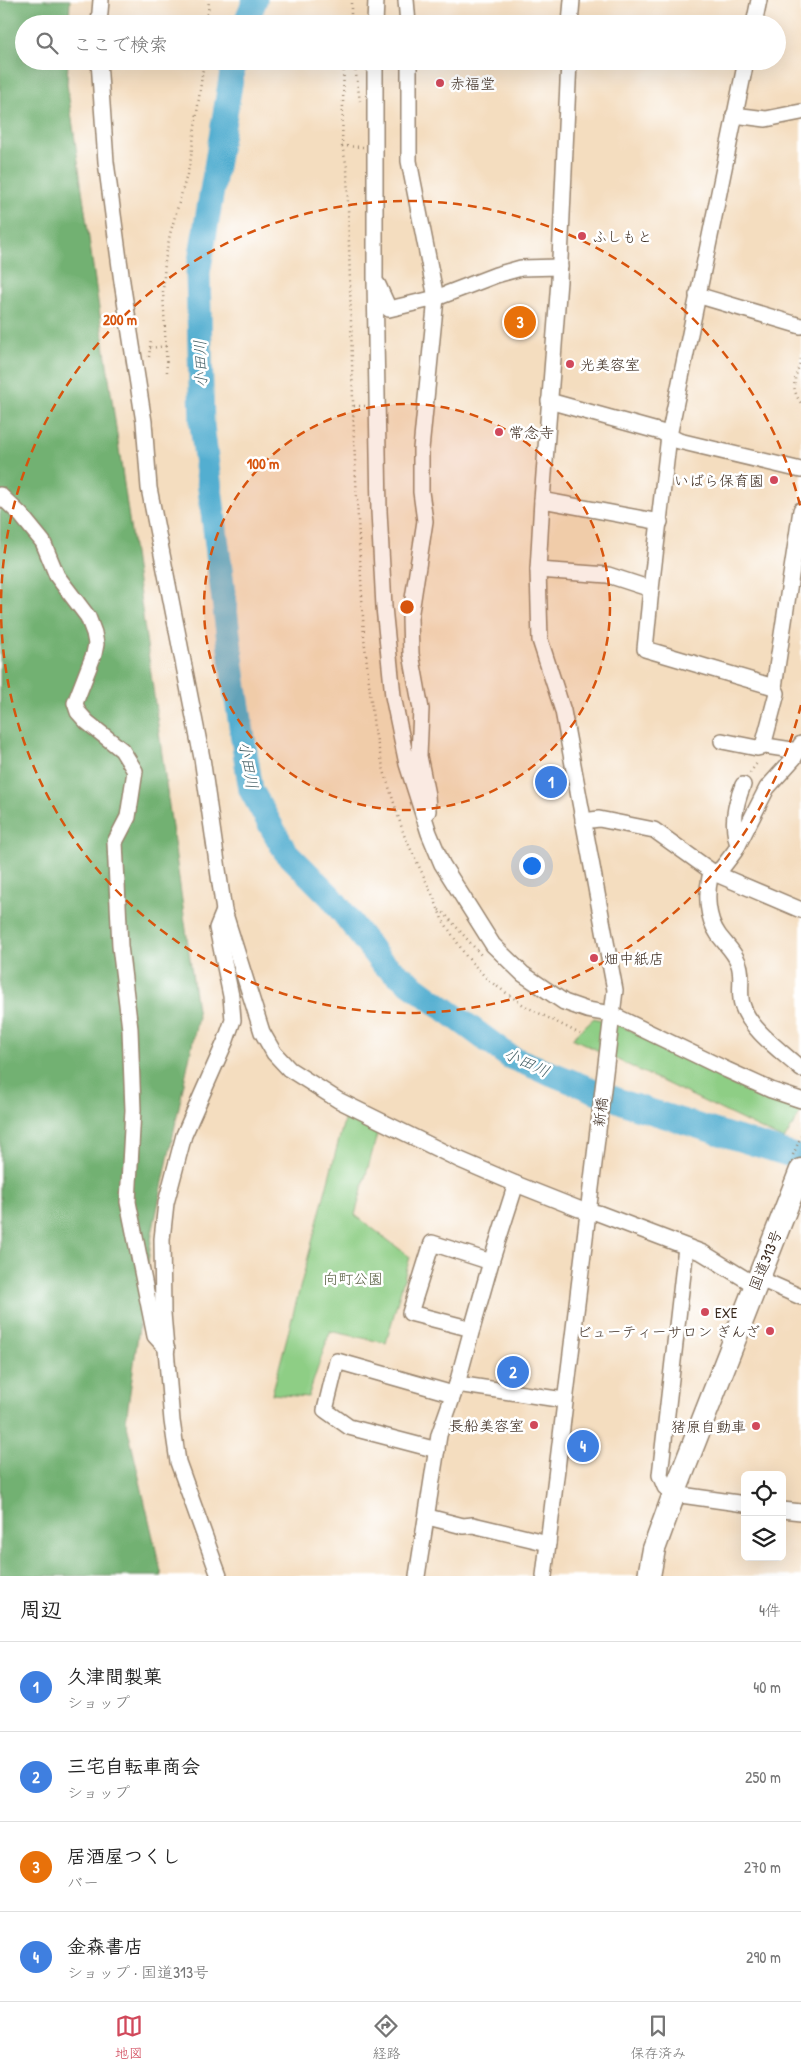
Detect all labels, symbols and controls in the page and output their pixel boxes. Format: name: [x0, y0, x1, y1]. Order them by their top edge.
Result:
search box: [15, 15, 786, 70]
icon: search: [33, 29, 61, 57]
text: ここで検索: [73, 31, 168, 57]
place label: 赤福堂: [450, 73, 495, 94]
marker: 赤福堂: [434, 77, 446, 89]
place label: ふしもと: [592, 226, 652, 247]
marker: ふしもと: [576, 230, 588, 242]
pin: 3: [504, 303, 536, 341]
text: 200 m: [103, 309, 137, 330]
water label: 小田川: [188, 340, 212, 388]
place label: 光美容室: [580, 354, 640, 375]
marker: 光美容室: [564, 358, 576, 370]
place label: 常念寺: [509, 422, 554, 443]
marker: 常念寺: [493, 426, 505, 438]
text: 100 m: [247, 453, 279, 474]
place label: いばら保育園: [674, 470, 764, 491]
marker: いばら保育園: [768, 474, 780, 486]
centre of rings: [398, 598, 416, 616]
water label: 小田川: [234, 739, 264, 791]
pin: 1: [535, 763, 567, 801]
your location: [519, 853, 545, 879]
place label: 畑中紙店: [604, 948, 664, 969]
marker: 畑中紙店: [588, 952, 600, 964]
water label: 小田川: [501, 1042, 553, 1082]
street label: 新橋: [588, 1096, 612, 1128]
street label: 国道313号: [743, 1226, 787, 1294]
park label: 向町公園: [323, 1268, 383, 1289]
place label: EXE: [715, 1302, 738, 1323]
marker: EXE: [699, 1306, 711, 1318]
place label: ビューティーサロン ぎんざ: [577, 1321, 760, 1342]
marker: ビューティーサロン ぎんざ: [764, 1325, 776, 1337]
pin: 2: [497, 1353, 529, 1391]
place label: 長船美容室: [449, 1415, 524, 1436]
place label: 猪原自動車: [671, 1416, 746, 1437]
marker: 長船美容室: [528, 1419, 540, 1431]
marker: 猪原自動車: [750, 1420, 762, 1432]
pin: 4: [567, 1427, 599, 1465]
map controls: [741, 1471, 786, 1561]
button: locate: [741, 1471, 786, 1516]
button: layers: [741, 1516, 786, 1561]
text: 周辺: [20, 1595, 62, 1624]
text: 4件: [759, 1599, 781, 1621]
text: 久津間製菓: [67, 1663, 162, 1689]
text: 1: [33, 1676, 39, 1698]
text: 40 m: [753, 1676, 781, 1698]
text: ショップ: [67, 1691, 130, 1713]
text: 三宅自転車商会: [67, 1753, 200, 1779]
text: 2: [32, 1766, 40, 1788]
text: 250 m: [745, 1766, 781, 1788]
text: ショップ: [67, 1781, 130, 1803]
text: 居酒屋つくし: [67, 1843, 181, 1869]
text: 3: [32, 1856, 40, 1878]
text: 270 m: [744, 1856, 781, 1878]
text: バー: [67, 1871, 99, 1893]
text: 金森書店: [67, 1933, 143, 1959]
text: 4: [33, 1946, 39, 1968]
text: 290 m: [746, 1946, 781, 1968]
text: ショップ · 国道313号: [67, 1961, 209, 1983]
tab: 地図: [115, 2012, 143, 2062]
tab: 経路: [372, 2012, 400, 2062]
tab: 保存済み: [630, 2012, 686, 2062]

